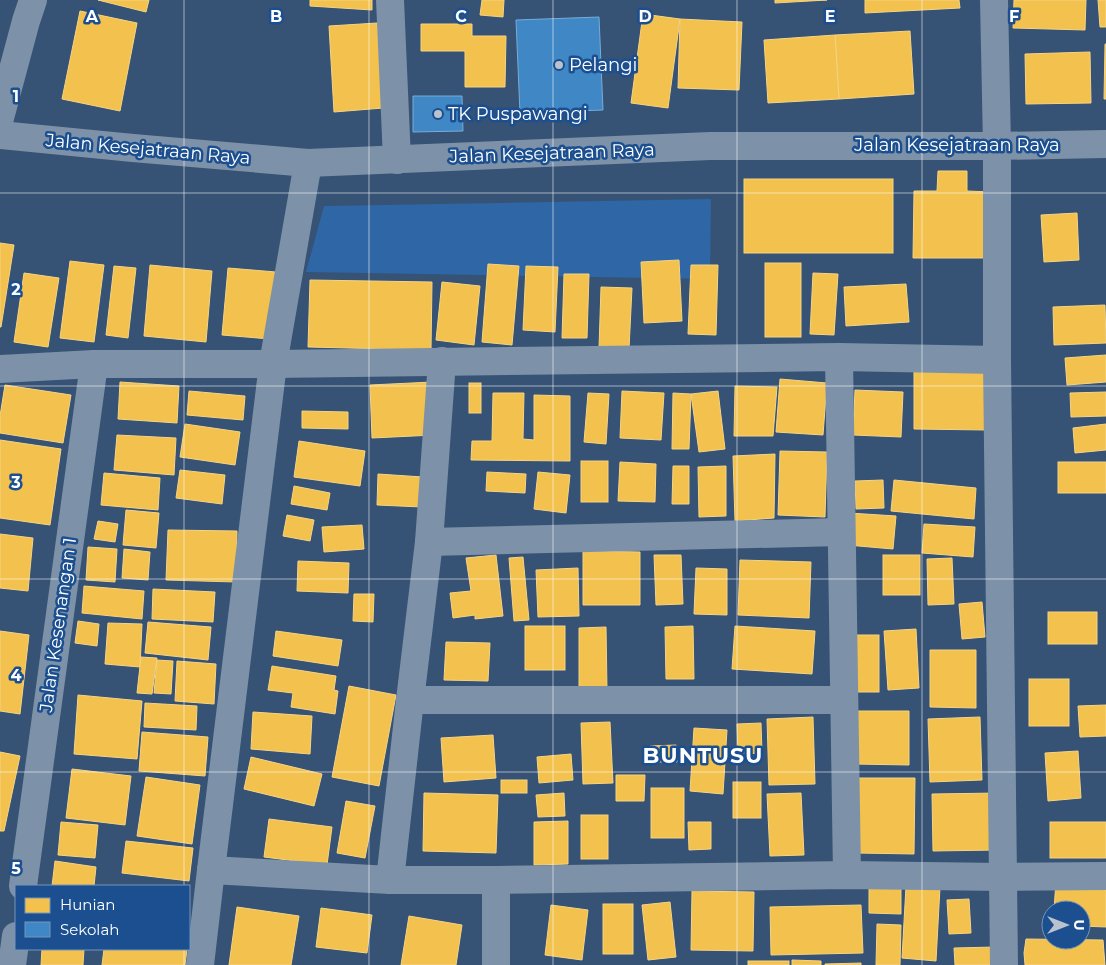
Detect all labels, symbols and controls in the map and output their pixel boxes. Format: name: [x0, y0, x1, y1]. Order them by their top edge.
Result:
text: A: [85, 7, 99, 26]
text: B: [270, 7, 282, 26]
text: C: [455, 7, 467, 26]
text: D: [638, 7, 652, 26]
text: E: [825, 7, 835, 26]
text: F: [1009, 7, 1019, 26]
place label: Pelangi: [569, 54, 637, 76]
marker: Pelangi: [553, 59, 565, 71]
text: 1: [13, 87, 19, 106]
place label: TK Puspawangi: [448, 103, 588, 125]
marker: TK Puspawangi: [432, 108, 444, 120]
street label: Jalan Kesejatraan Raya: [44, 129, 251, 169]
street label: Jalan Kesejatraan Raya: [853, 134, 1060, 156]
street label: Jalan Kesejatraan Raya: [448, 138, 655, 168]
text: 2: [11, 280, 21, 299]
text: 3: [10, 473, 21, 492]
street label: Jalan Kesenangan 1: [35, 536, 81, 715]
text: 4: [10, 666, 22, 685]
district label: BUNTUSU: [643, 742, 763, 769]
text: 5: [11, 859, 21, 878]
legend: [15, 885, 190, 950]
text: Hunian: [60, 895, 115, 914]
north arrow: [1041, 900, 1091, 950]
text: U: [1070, 919, 1088, 931]
text: Sekolah: [60, 920, 119, 939]

